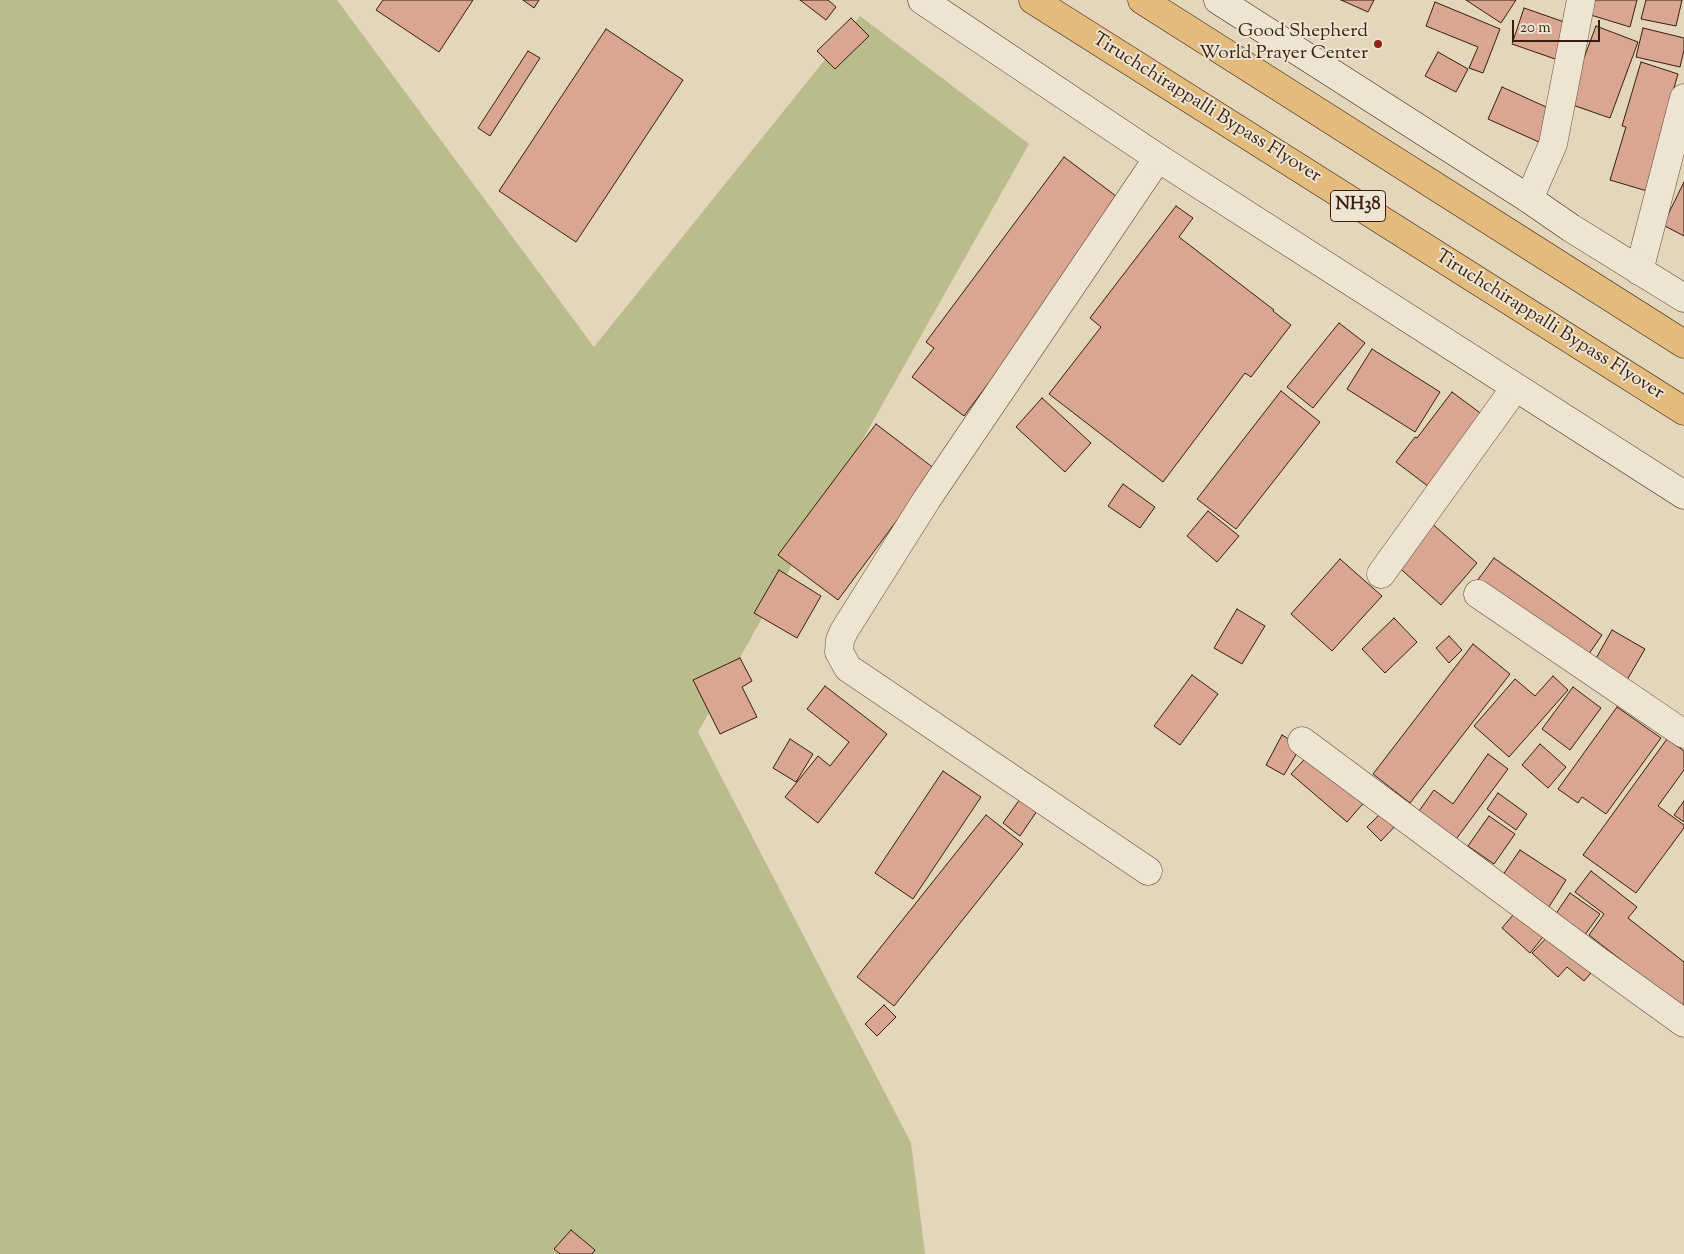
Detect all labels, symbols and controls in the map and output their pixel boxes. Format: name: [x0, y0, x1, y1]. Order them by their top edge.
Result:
scale bar: [1514, 10, 1602, 42]
text: 20 m: [1520, 18, 1551, 39]
place label: Good Shepherd World Prayer Center: [1199, 22, 1368, 66]
street label: Tiruchchirappalli Bypass Flyover: [1087, 29, 1325, 189]
marker: Good Shepherd World Prayer Center: [1372, 38, 1384, 50]
road number: NH38: [1330, 190, 1386, 222]
street label: Tiruchchirappalli Bypass Flyover: [1430, 246, 1668, 406]

